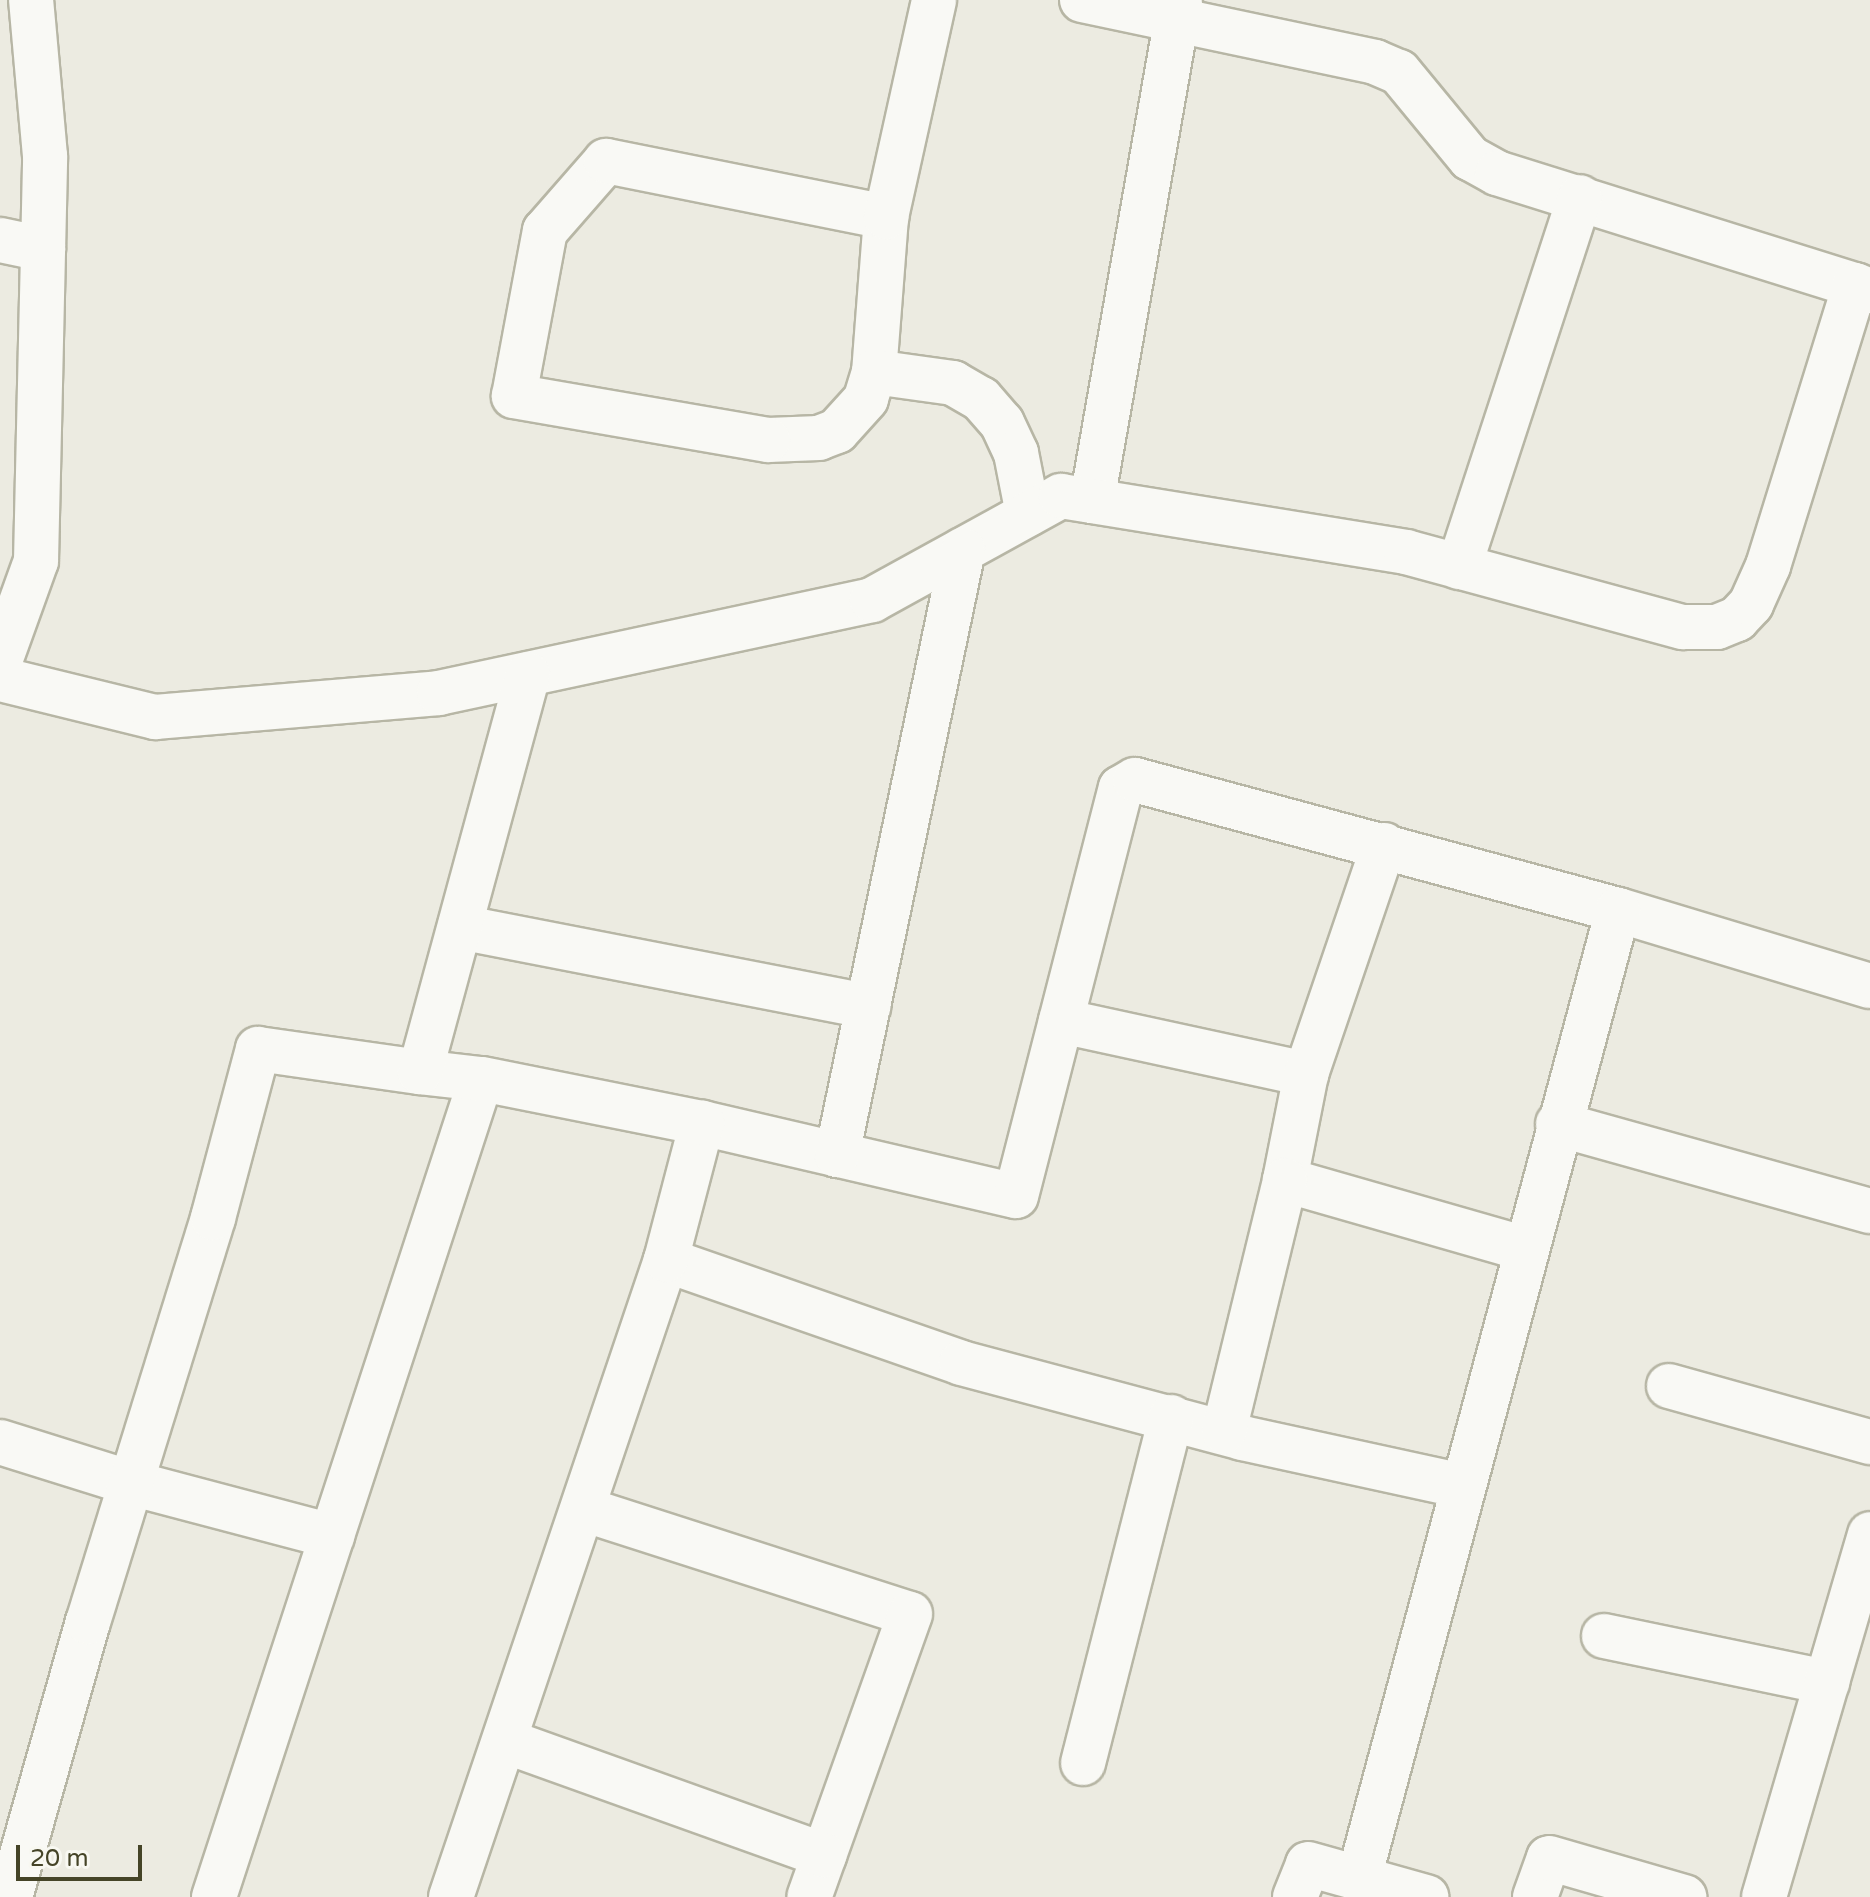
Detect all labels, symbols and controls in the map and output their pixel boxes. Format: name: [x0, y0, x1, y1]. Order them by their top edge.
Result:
scale bar: [20, 1829, 146, 1879]
text: 20 m: [30, 1844, 88, 1873]

